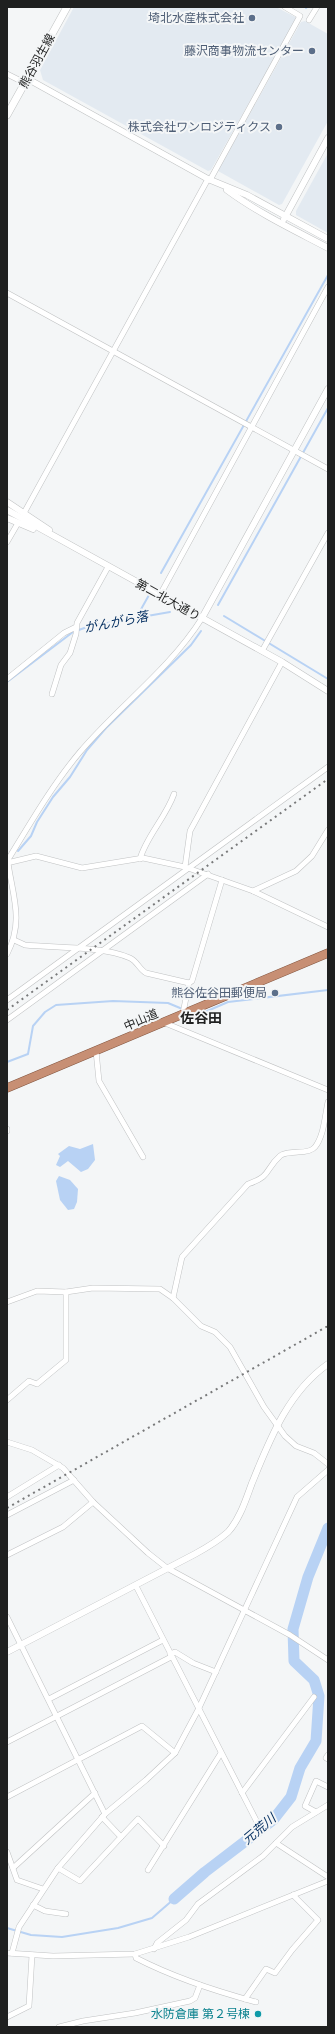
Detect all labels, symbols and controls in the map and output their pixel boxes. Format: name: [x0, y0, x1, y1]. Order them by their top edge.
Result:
place label: 埼北水産株式会社: [148, 11, 244, 25]
marker: 埼北水産株式会社: [247, 13, 257, 23]
street label: 熊谷羽生線: [16, 31, 58, 91]
place label: 藤沢商事物流センター: [184, 44, 304, 58]
marker: 藤沢商事物流センター: [307, 46, 317, 56]
place label: 株式会社ワンロジティクス: [128, 120, 271, 134]
marker: 株式会社ワンロジティクス: [274, 122, 284, 132]
street label: 第二北大通り: [133, 576, 203, 624]
water label: がんがら落: [83, 608, 151, 636]
place label: 熊谷佐谷田郵便局: [171, 986, 267, 1000]
marker: 熊谷佐谷田郵便局: [270, 988, 280, 998]
street label: 中山道: [122, 1007, 160, 1033]
district label: 佐谷田: [180, 1010, 222, 1026]
water label: 元荒川: [239, 1809, 280, 1847]
place label: 水防倉庫 第２号楝: [151, 2007, 250, 2021]
marker: 水防倉庫 第２号楝: [253, 2009, 263, 2019]

